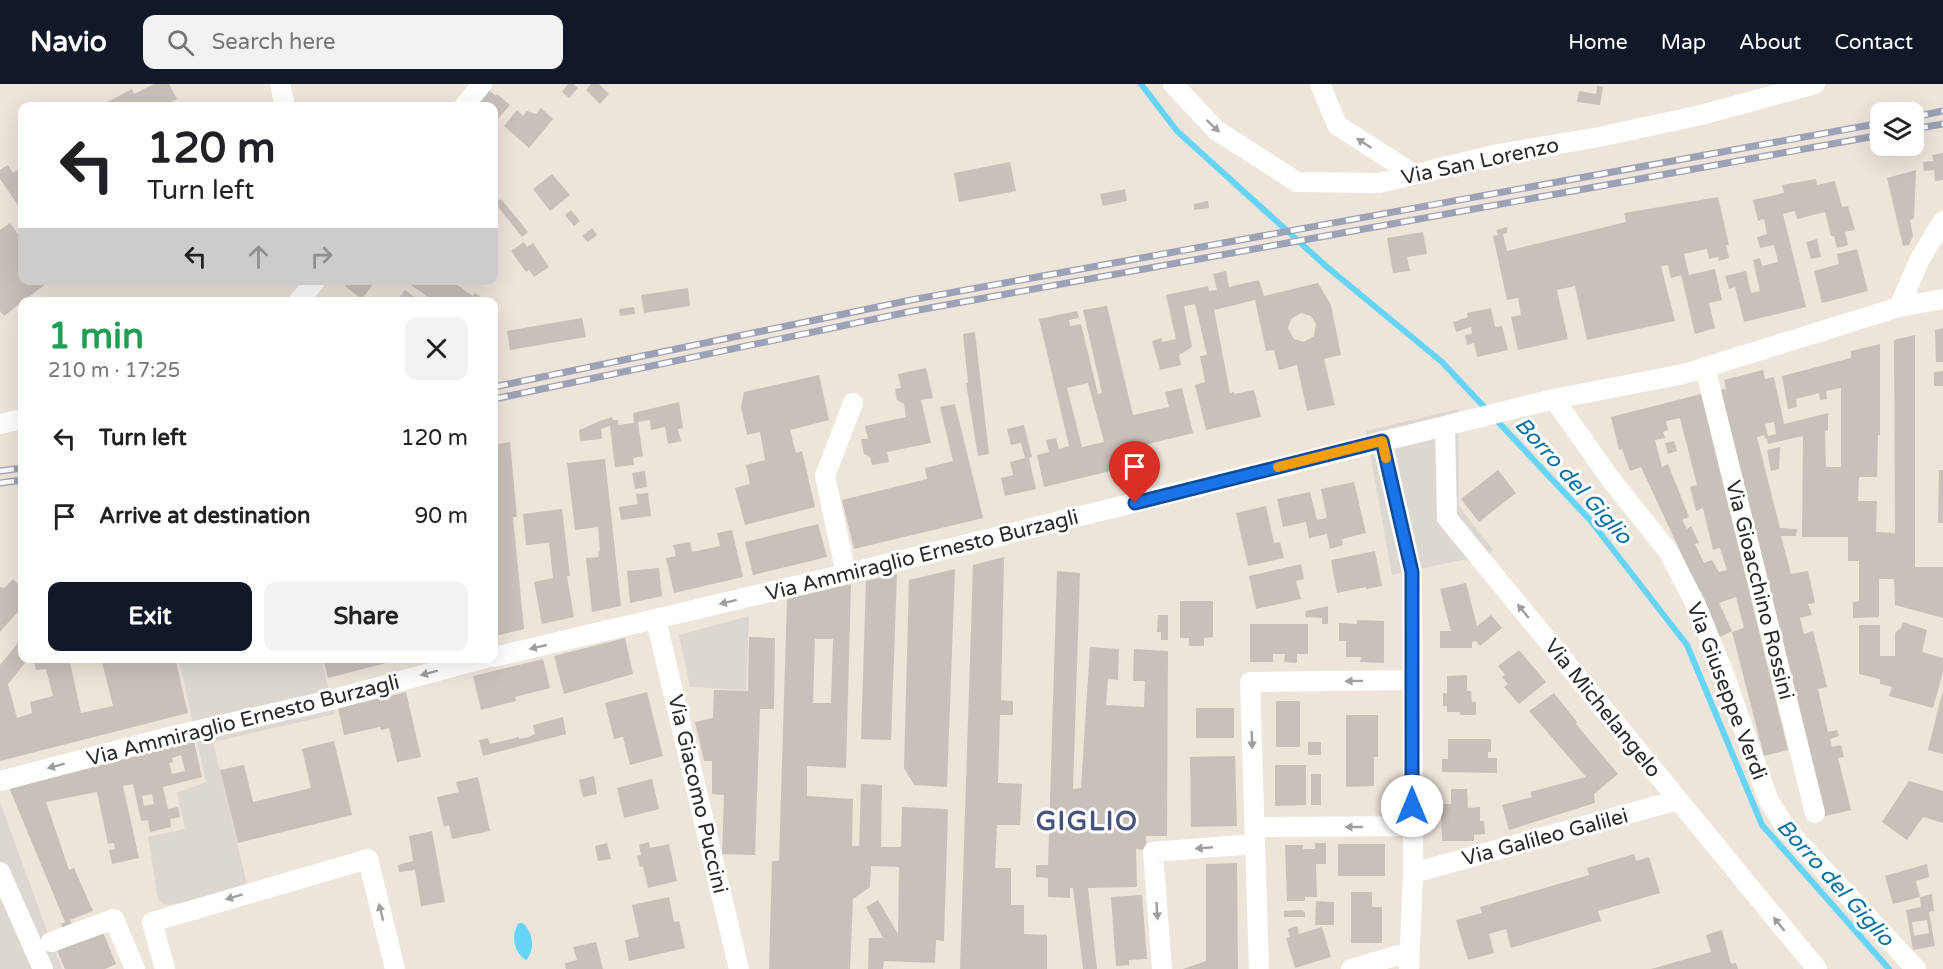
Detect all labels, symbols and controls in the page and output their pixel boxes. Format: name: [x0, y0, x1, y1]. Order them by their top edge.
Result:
search box: [143, 15, 563, 69]
text: Navio: [30, 25, 107, 59]
icon: search: [164, 26, 197, 59]
text: Search here: [212, 29, 336, 55]
text: Home: [1568, 30, 1628, 55]
text: Map: [1661, 30, 1706, 55]
text: About: [1739, 30, 1801, 55]
text: Contact: [1834, 30, 1913, 55]
map controls: [1870, 102, 1924, 156]
button: layers: [1870, 102, 1924, 156]
one-way arrow: [1206, 119, 1221, 133]
text: 120 m: [147, 123, 276, 174]
icon: left: [48, 126, 126, 204]
street label: Via San Lorenzo: [1399, 133, 1561, 190]
one-way arrow: [1356, 137, 1372, 148]
text: Turn left: [147, 174, 254, 207]
icon: left: [179, 240, 212, 273]
icon: ahead: [242, 240, 275, 273]
icon: right: [305, 240, 338, 273]
text: 1 min: [48, 315, 144, 358]
button: close: [405, 317, 468, 380]
text: 210 m · 17:25: [48, 359, 180, 383]
water label: Borro del Giglio: [1509, 412, 1638, 551]
icon: left: [48, 422, 81, 455]
text: Turn left: [99, 425, 187, 451]
text: 120 m: [401, 425, 468, 451]
pin: [1109, 441, 1160, 503]
icon: arrive: [1118, 450, 1151, 483]
street label: Via Gioacchino Rossini: [1720, 478, 1799, 702]
icon: arrive: [48, 500, 81, 533]
text: Arrive at destination: [99, 503, 310, 529]
text: 90 m: [414, 503, 468, 529]
street label: Via Ammiraglio Ernesto Burzagli: [763, 504, 1081, 606]
button: Exit: [48, 582, 252, 651]
button: Share: [264, 582, 468, 651]
one-way arrow: [719, 598, 737, 608]
street label: Via Giuseppe Verdi: [1681, 599, 1772, 783]
one-way arrow: [1517, 603, 1529, 618]
street label: Via Michelangelo: [1539, 634, 1666, 783]
one-way arrow: [529, 642, 547, 652]
street label: Via Ammiraglio Ernesto Burzagli: [84, 669, 402, 771]
one-way arrow: [420, 669, 438, 679]
one-way arrow: [1344, 676, 1363, 686]
street label: Via Giacomo Puccini: [662, 692, 733, 896]
one-way arrow: [1247, 731, 1257, 750]
one-way arrow: [47, 761, 65, 771]
position arrow: [1380, 774, 1444, 838]
street label: Via Galileo Galilei: [1459, 803, 1631, 872]
district label: GIGLIO: [1036, 805, 1138, 838]
water label: Borro del Giglio: [1771, 814, 1900, 953]
one-way arrow: [1344, 822, 1363, 832]
one-way arrow: [1194, 843, 1213, 853]
one-way arrow: [224, 893, 242, 902]
one-way arrow: [1153, 901, 1162, 920]
one-way arrow: [376, 903, 386, 921]
one-way arrow: [1773, 916, 1786, 932]

